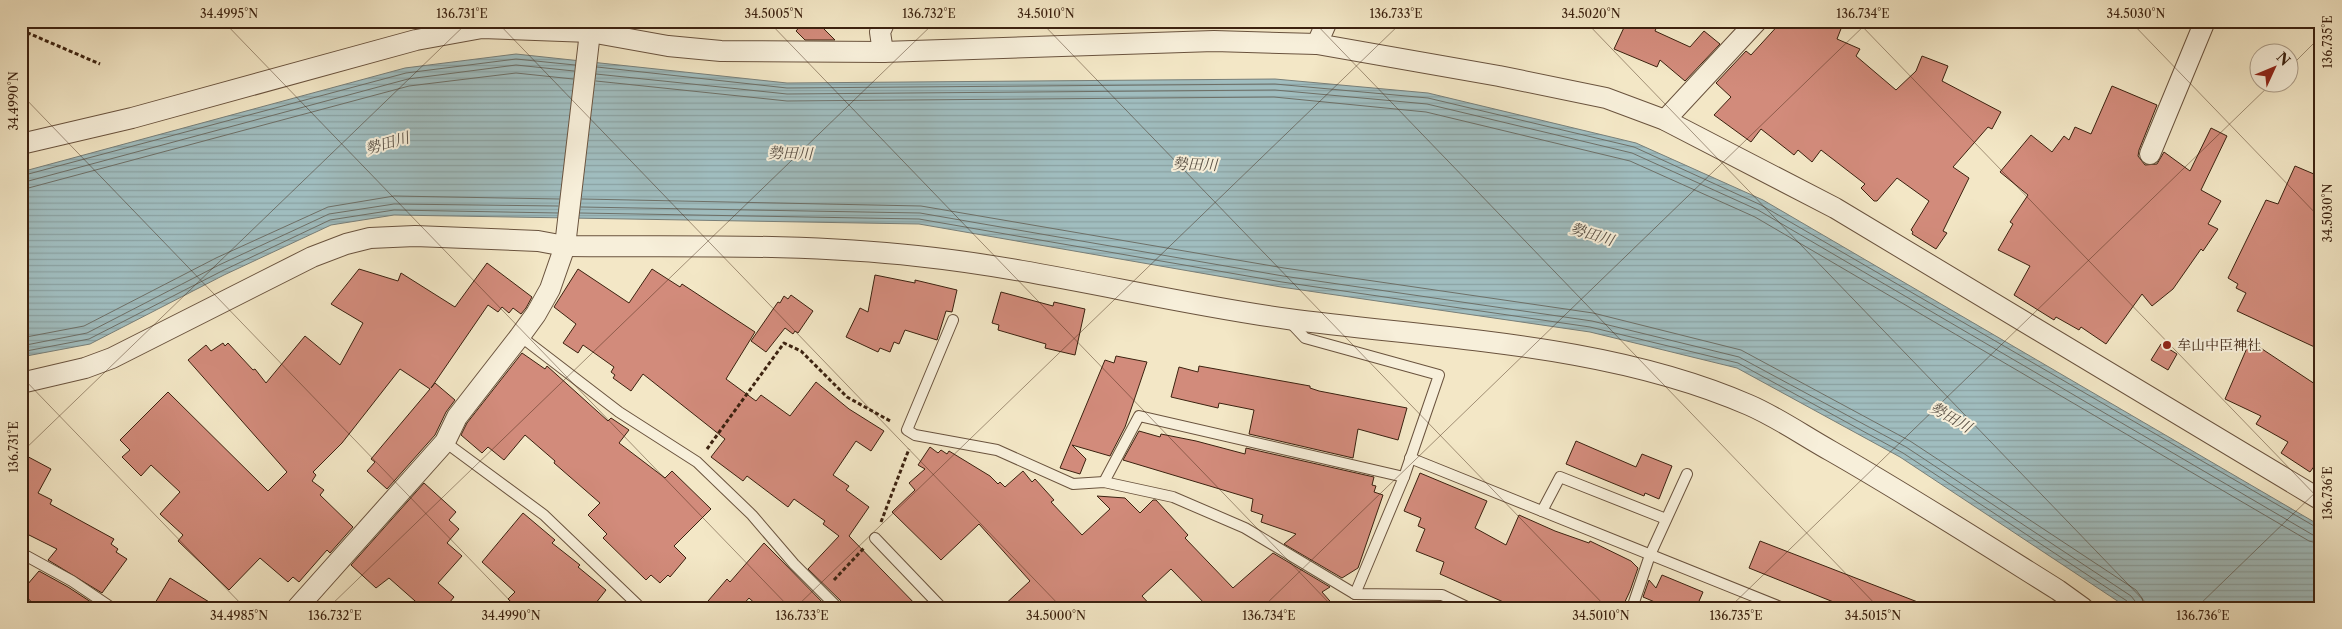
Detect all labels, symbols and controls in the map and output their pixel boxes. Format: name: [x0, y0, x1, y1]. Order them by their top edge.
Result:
text: 34.4995°N: [200, 6, 258, 21]
text: 136.731°E: [436, 6, 488, 21]
text: 34.5005°N: [745, 6, 804, 21]
text: 136.732°E: [902, 6, 956, 21]
text: 34.5010°N: [1017, 6, 1075, 21]
text: 136.733°E: [1369, 6, 1423, 21]
text: 34.5020°N: [1561, 6, 1621, 21]
text: 136.734°E: [1836, 6, 1890, 21]
text: 34.5030°N: [2107, 6, 2166, 21]
text: 136.735°E: [2320, 16, 2335, 68]
north arrow: [2250, 42, 2300, 92]
text: N: [2273, 48, 2294, 70]
text: 34.4990°N: [6, 71, 21, 131]
water label: 勢田川: [363, 127, 413, 158]
water label: 勢田川: [767, 143, 815, 163]
water label: 勢田川: [1172, 154, 1220, 174]
text: 34.5030°N: [2320, 183, 2335, 242]
water label: 勢田川: [1568, 218, 1618, 250]
place label: 牟山中臣神社: [2177, 336, 2261, 354]
marker: 牟山中臣神社: [2161, 339, 2173, 351]
water label: 勢田川: [1927, 398, 1977, 437]
text: 136.731°E: [6, 421, 21, 473]
text: 136.736°E: [2320, 466, 2335, 520]
text: 34.4985°N: [210, 608, 268, 623]
text: 136.732°E: [308, 608, 362, 623]
text: 34.4990°N: [481, 608, 541, 623]
text: 136.733°E: [775, 608, 829, 623]
text: 34.5000°N: [1026, 608, 1086, 623]
text: 136.734°E: [1242, 608, 1296, 623]
text: 34.5010°N: [1572, 608, 1630, 623]
text: 136.735°E: [1710, 608, 1762, 623]
text: 34.5015°N: [1845, 608, 1901, 623]
text: 136.736°E: [2176, 608, 2230, 623]

